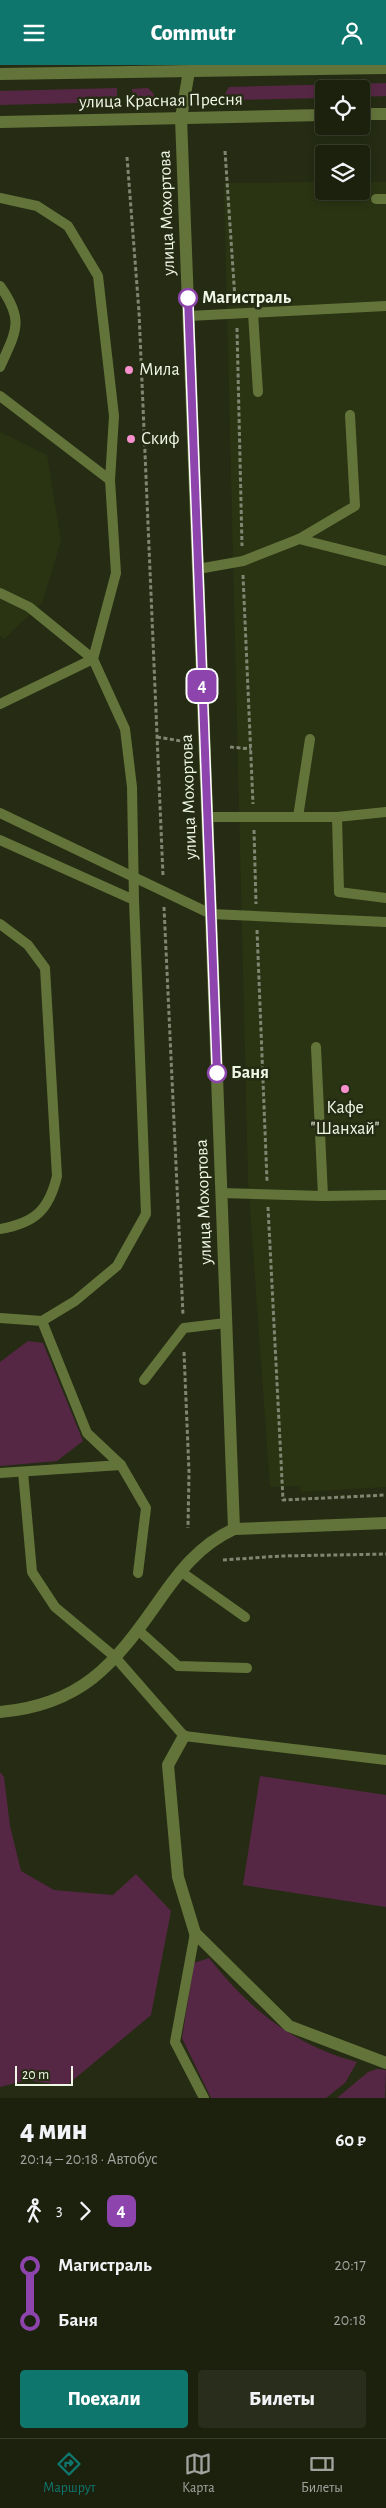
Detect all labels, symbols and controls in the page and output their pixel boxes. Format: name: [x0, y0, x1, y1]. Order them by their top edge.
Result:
icon: menu: [20, 19, 48, 47]
icon: person: [338, 19, 366, 47]
text: Commutr: [151, 22, 235, 44]
map controls: [315, 80, 370, 200]
button: locate: [315, 80, 370, 135]
street label: улица Красная Пресня: [78, 91, 243, 111]
button: layers: [315, 145, 370, 200]
street label: улица Мохортова: [156, 150, 178, 277]
marker: Магистраль: [178, 288, 198, 308]
place label: Магистраль: [202, 289, 292, 307]
place label: Мила: [139, 361, 180, 379]
marker: Мила: [123, 364, 135, 376]
place label: Скиф: [141, 430, 180, 448]
marker: Скиф: [125, 433, 137, 445]
line badge: 4: [186, 670, 218, 702]
text: 4: [197, 677, 207, 695]
street label: улица Мохортова: [178, 734, 200, 861]
marker: Баня: [207, 1063, 227, 1083]
place label: Баня: [231, 1064, 269, 1082]
marker: Кафе "Шанхай": [339, 1083, 351, 1095]
place label: Кафе "Шанхай": [311, 1099, 379, 1138]
street label: улица Мохортова: [193, 1139, 215, 1266]
scale bar: [15, 2063, 72, 2086]
text: 20 m: [22, 2068, 49, 2082]
text: 4 мин: [20, 2117, 87, 2145]
text: 60 ₽: [335, 2131, 366, 2150]
text: 20:14 – 20:18 · Автобус: [20, 2151, 158, 2167]
icon: walk: [20, 2197, 48, 2225]
icon: forward: [71, 2197, 99, 2225]
text: 3: [56, 2202, 63, 2218]
text: 4: [117, 2202, 126, 2220]
text: Магистраль: [58, 2256, 152, 2275]
text: 20:17: [334, 2257, 366, 2273]
text: Баня: [58, 2311, 98, 2330]
text: 20:18: [334, 2312, 366, 2328]
button: Поехали: [20, 2370, 188, 2428]
button: Билеты: [198, 2370, 366, 2428]
tab: Маршрут: [43, 2450, 96, 2497]
tab: Карта: [182, 2450, 215, 2497]
tab: Билеты: [301, 2450, 343, 2497]

